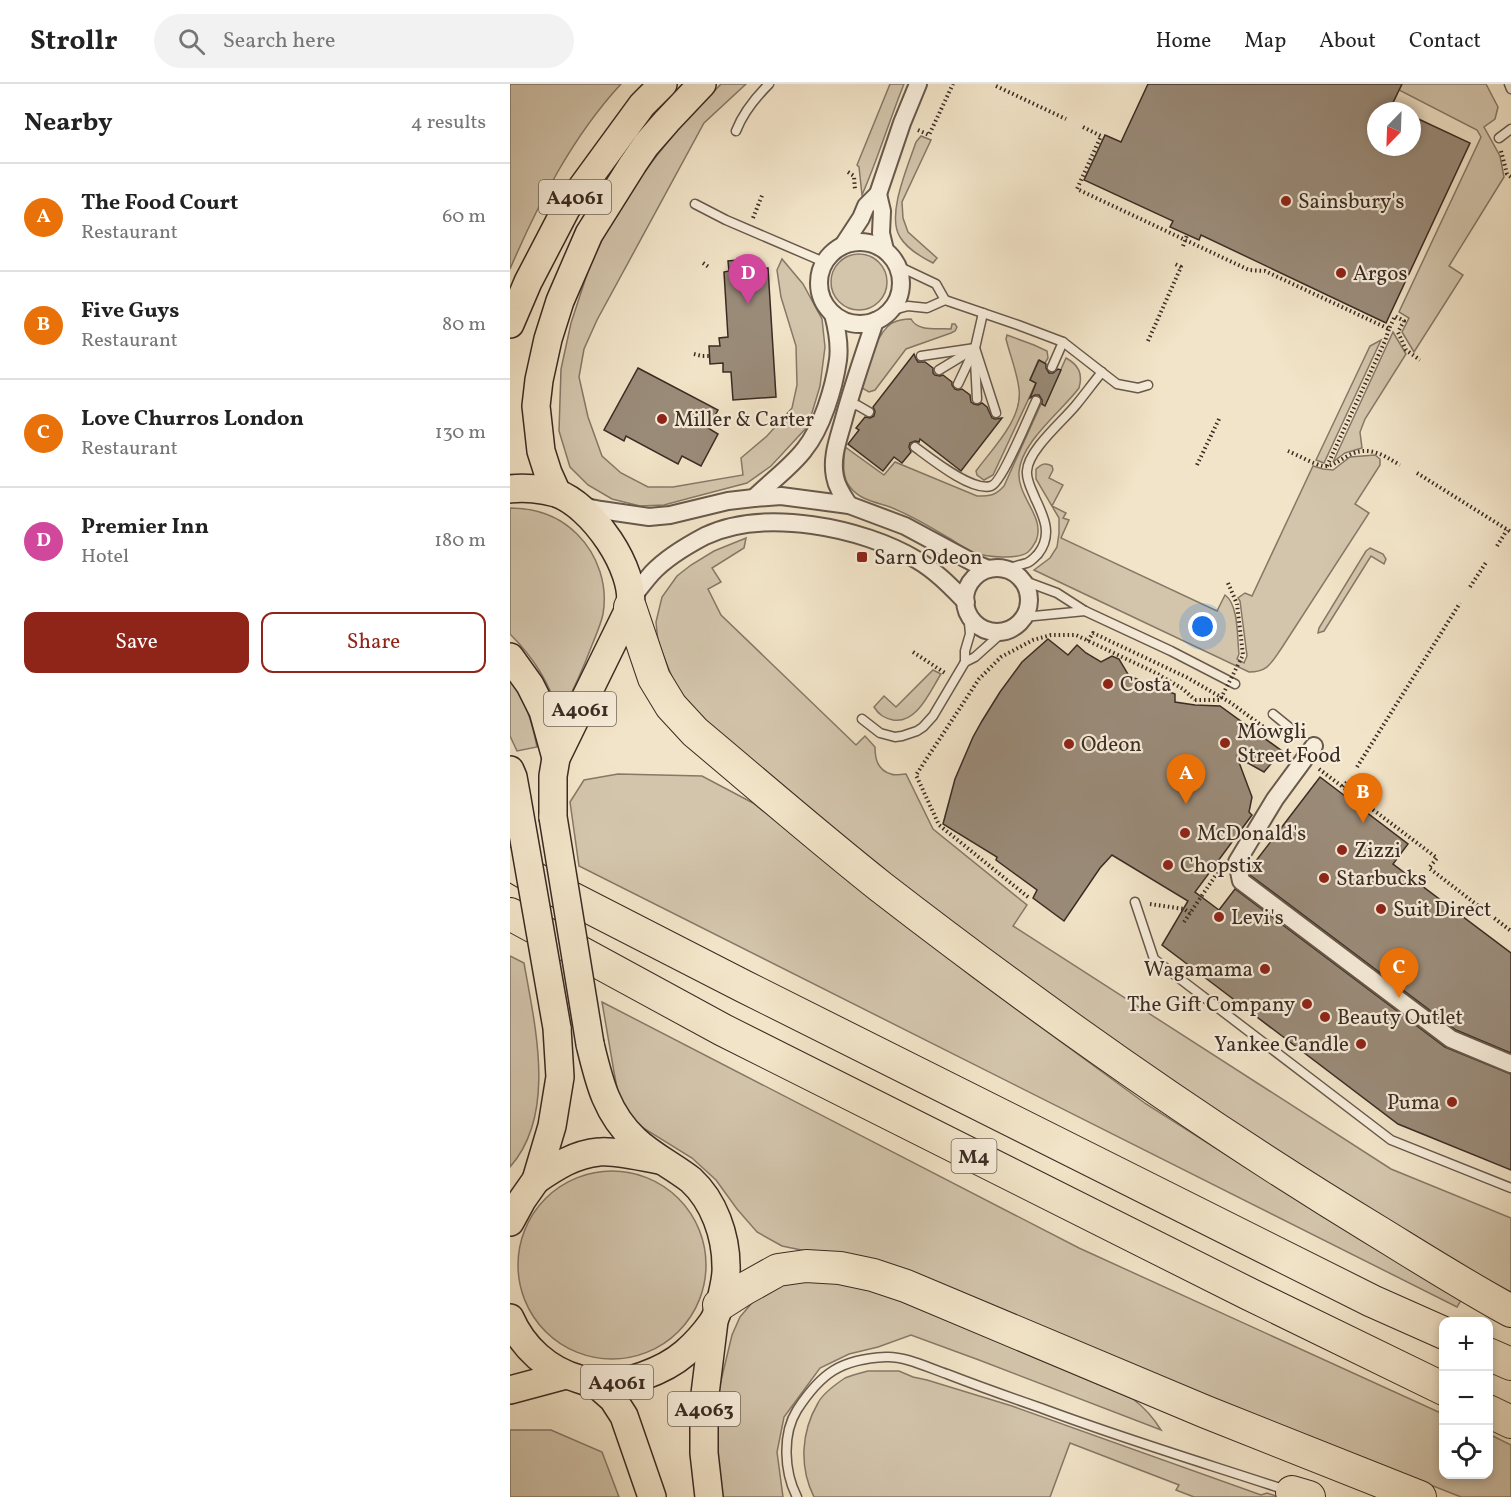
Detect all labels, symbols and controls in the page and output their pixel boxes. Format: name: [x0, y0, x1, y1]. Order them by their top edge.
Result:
search box: [154, 14, 574, 68]
text: Strollr: [30, 22, 118, 61]
icon: search: [175, 25, 208, 58]
text: Search here: [223, 26, 335, 57]
text: Home: [1156, 27, 1211, 56]
text: Map: [1244, 27, 1286, 56]
text: About: [1319, 27, 1376, 56]
text: Contact: [1409, 27, 1481, 56]
north arrow: [1367, 102, 1421, 156]
text: Nearby: [24, 105, 113, 141]
text: 4 results: [411, 109, 486, 137]
road number: A4061: [539, 180, 611, 214]
text: The Food Court: [81, 188, 238, 219]
place label: Sainsbury's: [1298, 188, 1405, 217]
marker: Sainsbury's: [1279, 194, 1293, 208]
text: A: [36, 203, 51, 231]
text: 60 m: [442, 203, 486, 231]
text: Restaurant: [81, 219, 178, 247]
pin: D: [728, 254, 768, 304]
place label: Argos: [1353, 260, 1407, 289]
marker: Argos: [1334, 266, 1348, 280]
text: Five Guys: [81, 296, 180, 327]
text: B: [37, 311, 50, 339]
text: 80 m: [442, 311, 486, 339]
text: Restaurant: [81, 327, 178, 355]
text: Love Churros London: [81, 404, 304, 435]
place label: Miller & Carter: [674, 406, 814, 435]
marker: Miller & Carter: [655, 412, 669, 426]
text: C: [37, 419, 50, 447]
text: 130 m: [435, 419, 486, 447]
text: Restaurant: [81, 435, 178, 463]
text: Premier Inn: [81, 512, 209, 543]
text: D: [36, 527, 51, 555]
text: 180 m: [434, 527, 486, 555]
text: Hotel: [81, 543, 129, 571]
place label: Sarn Odeon: [874, 544, 982, 573]
marker: Sarn Odeon: [855, 550, 869, 564]
button: Save: [24, 612, 249, 673]
button: Share: [261, 612, 486, 673]
your location: [1188, 612, 1217, 641]
place label: Costa: [1120, 671, 1172, 700]
marker: Costa: [1101, 677, 1115, 691]
road number: A4061: [544, 692, 616, 726]
place label: Mowgli Street Food: [1237, 718, 1341, 771]
place label: Odeon: [1081, 731, 1142, 760]
marker: Mowgli Street Food: [1218, 736, 1232, 750]
marker: Odeon: [1062, 737, 1076, 751]
pin: A: [1166, 754, 1206, 804]
pin: B: [1344, 774, 1382, 823]
place label: McDonald's: [1197, 820, 1306, 849]
marker: McDonald's: [1178, 826, 1192, 840]
place label: Zizzi: [1354, 837, 1401, 866]
marker: Zizzi: [1335, 843, 1349, 857]
place label: Chopstix: [1180, 852, 1263, 881]
marker: Chopstix: [1161, 858, 1175, 872]
place label: Starbucks: [1336, 865, 1427, 894]
marker: Starbucks: [1317, 871, 1331, 885]
place label: Suit Direct: [1393, 896, 1492, 925]
marker: Suit Direct: [1374, 902, 1388, 916]
place label: Levi's: [1231, 904, 1284, 933]
marker: Levi's: [1212, 910, 1226, 924]
pin: C: [1380, 948, 1418, 998]
place label: Wagamama: [1144, 956, 1253, 985]
marker: Wagamama: [1258, 962, 1272, 976]
place label: The Gift Company: [1127, 991, 1296, 1020]
marker: The Gift Company: [1300, 997, 1314, 1011]
place label: Beauty Outlet: [1337, 1004, 1463, 1033]
marker: Beauty Outlet: [1318, 1010, 1332, 1024]
place label: Yankee Candle: [1214, 1031, 1349, 1060]
marker: Yankee Candle: [1354, 1037, 1368, 1051]
place label: Puma: [1387, 1089, 1440, 1118]
marker: Puma: [1445, 1095, 1459, 1109]
road number: M4: [952, 1139, 996, 1173]
map controls: [1439, 1317, 1493, 1479]
button: +: [1439, 1317, 1493, 1371]
road number: A4061: [581, 1365, 653, 1399]
button: −: [1439, 1371, 1493, 1425]
road number: A4063: [668, 1392, 740, 1426]
button: locate: [1439, 1425, 1493, 1479]

